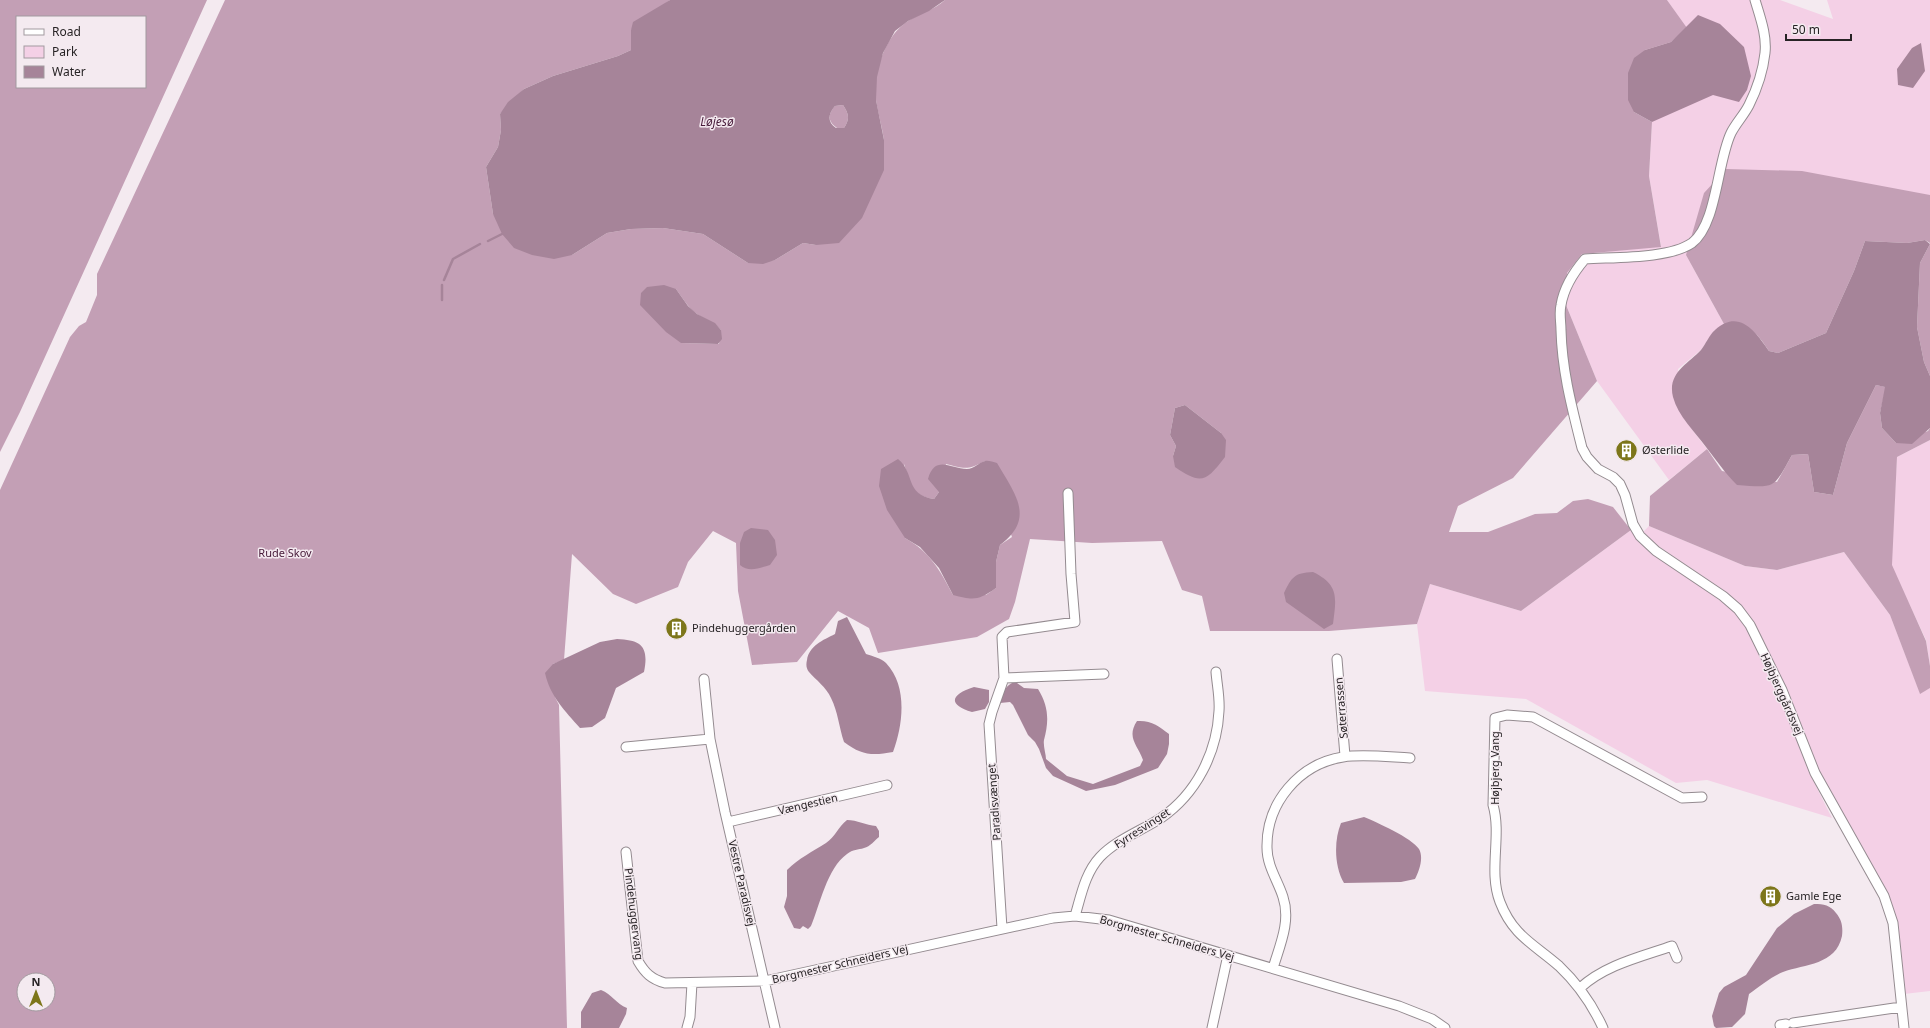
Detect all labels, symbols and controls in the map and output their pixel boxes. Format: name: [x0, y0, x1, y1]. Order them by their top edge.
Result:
legend: [16, 16, 146, 88]
scale bar: [1786, 16, 1851, 42]
text: 50 m: [1792, 21, 1820, 38]
text: Road: [52, 23, 81, 40]
text: Park: [52, 43, 78, 60]
text: Water: [52, 63, 86, 80]
water label: Løjesø: [700, 113, 734, 130]
building icon: Østerlide: [1613, 437, 1639, 463]
place label: Østerlide: [1642, 442, 1689, 457]
park label: Rude Skov: [258, 545, 312, 560]
building icon: Pindehuggergården: [664, 615, 690, 641]
place label: Pindehuggergården: [692, 620, 796, 635]
street label: Højbjerggårdsvej: [1758, 650, 1807, 737]
street label: Søterrassen: [1330, 677, 1351, 739]
street label: Højbjerg Vang: [1487, 731, 1502, 805]
street label: Paradisvænget: [983, 763, 1004, 841]
street label: Vængestien: [777, 789, 839, 818]
street label: Fyrresvinget: [1111, 804, 1173, 851]
street label: Vestre Paradisvej: [725, 838, 760, 927]
street label: Pindehuggervang: [621, 867, 648, 961]
building icon: Gamle Ege: [1757, 883, 1783, 909]
place label: Gamle Ege: [1786, 888, 1841, 903]
street label: Borgmester Schneiders Vej: [1098, 911, 1236, 964]
street label: Borgmester Schneiders Vej: [770, 941, 909, 986]
north arrow: [16, 972, 56, 1012]
text: N: [32, 974, 40, 989]

